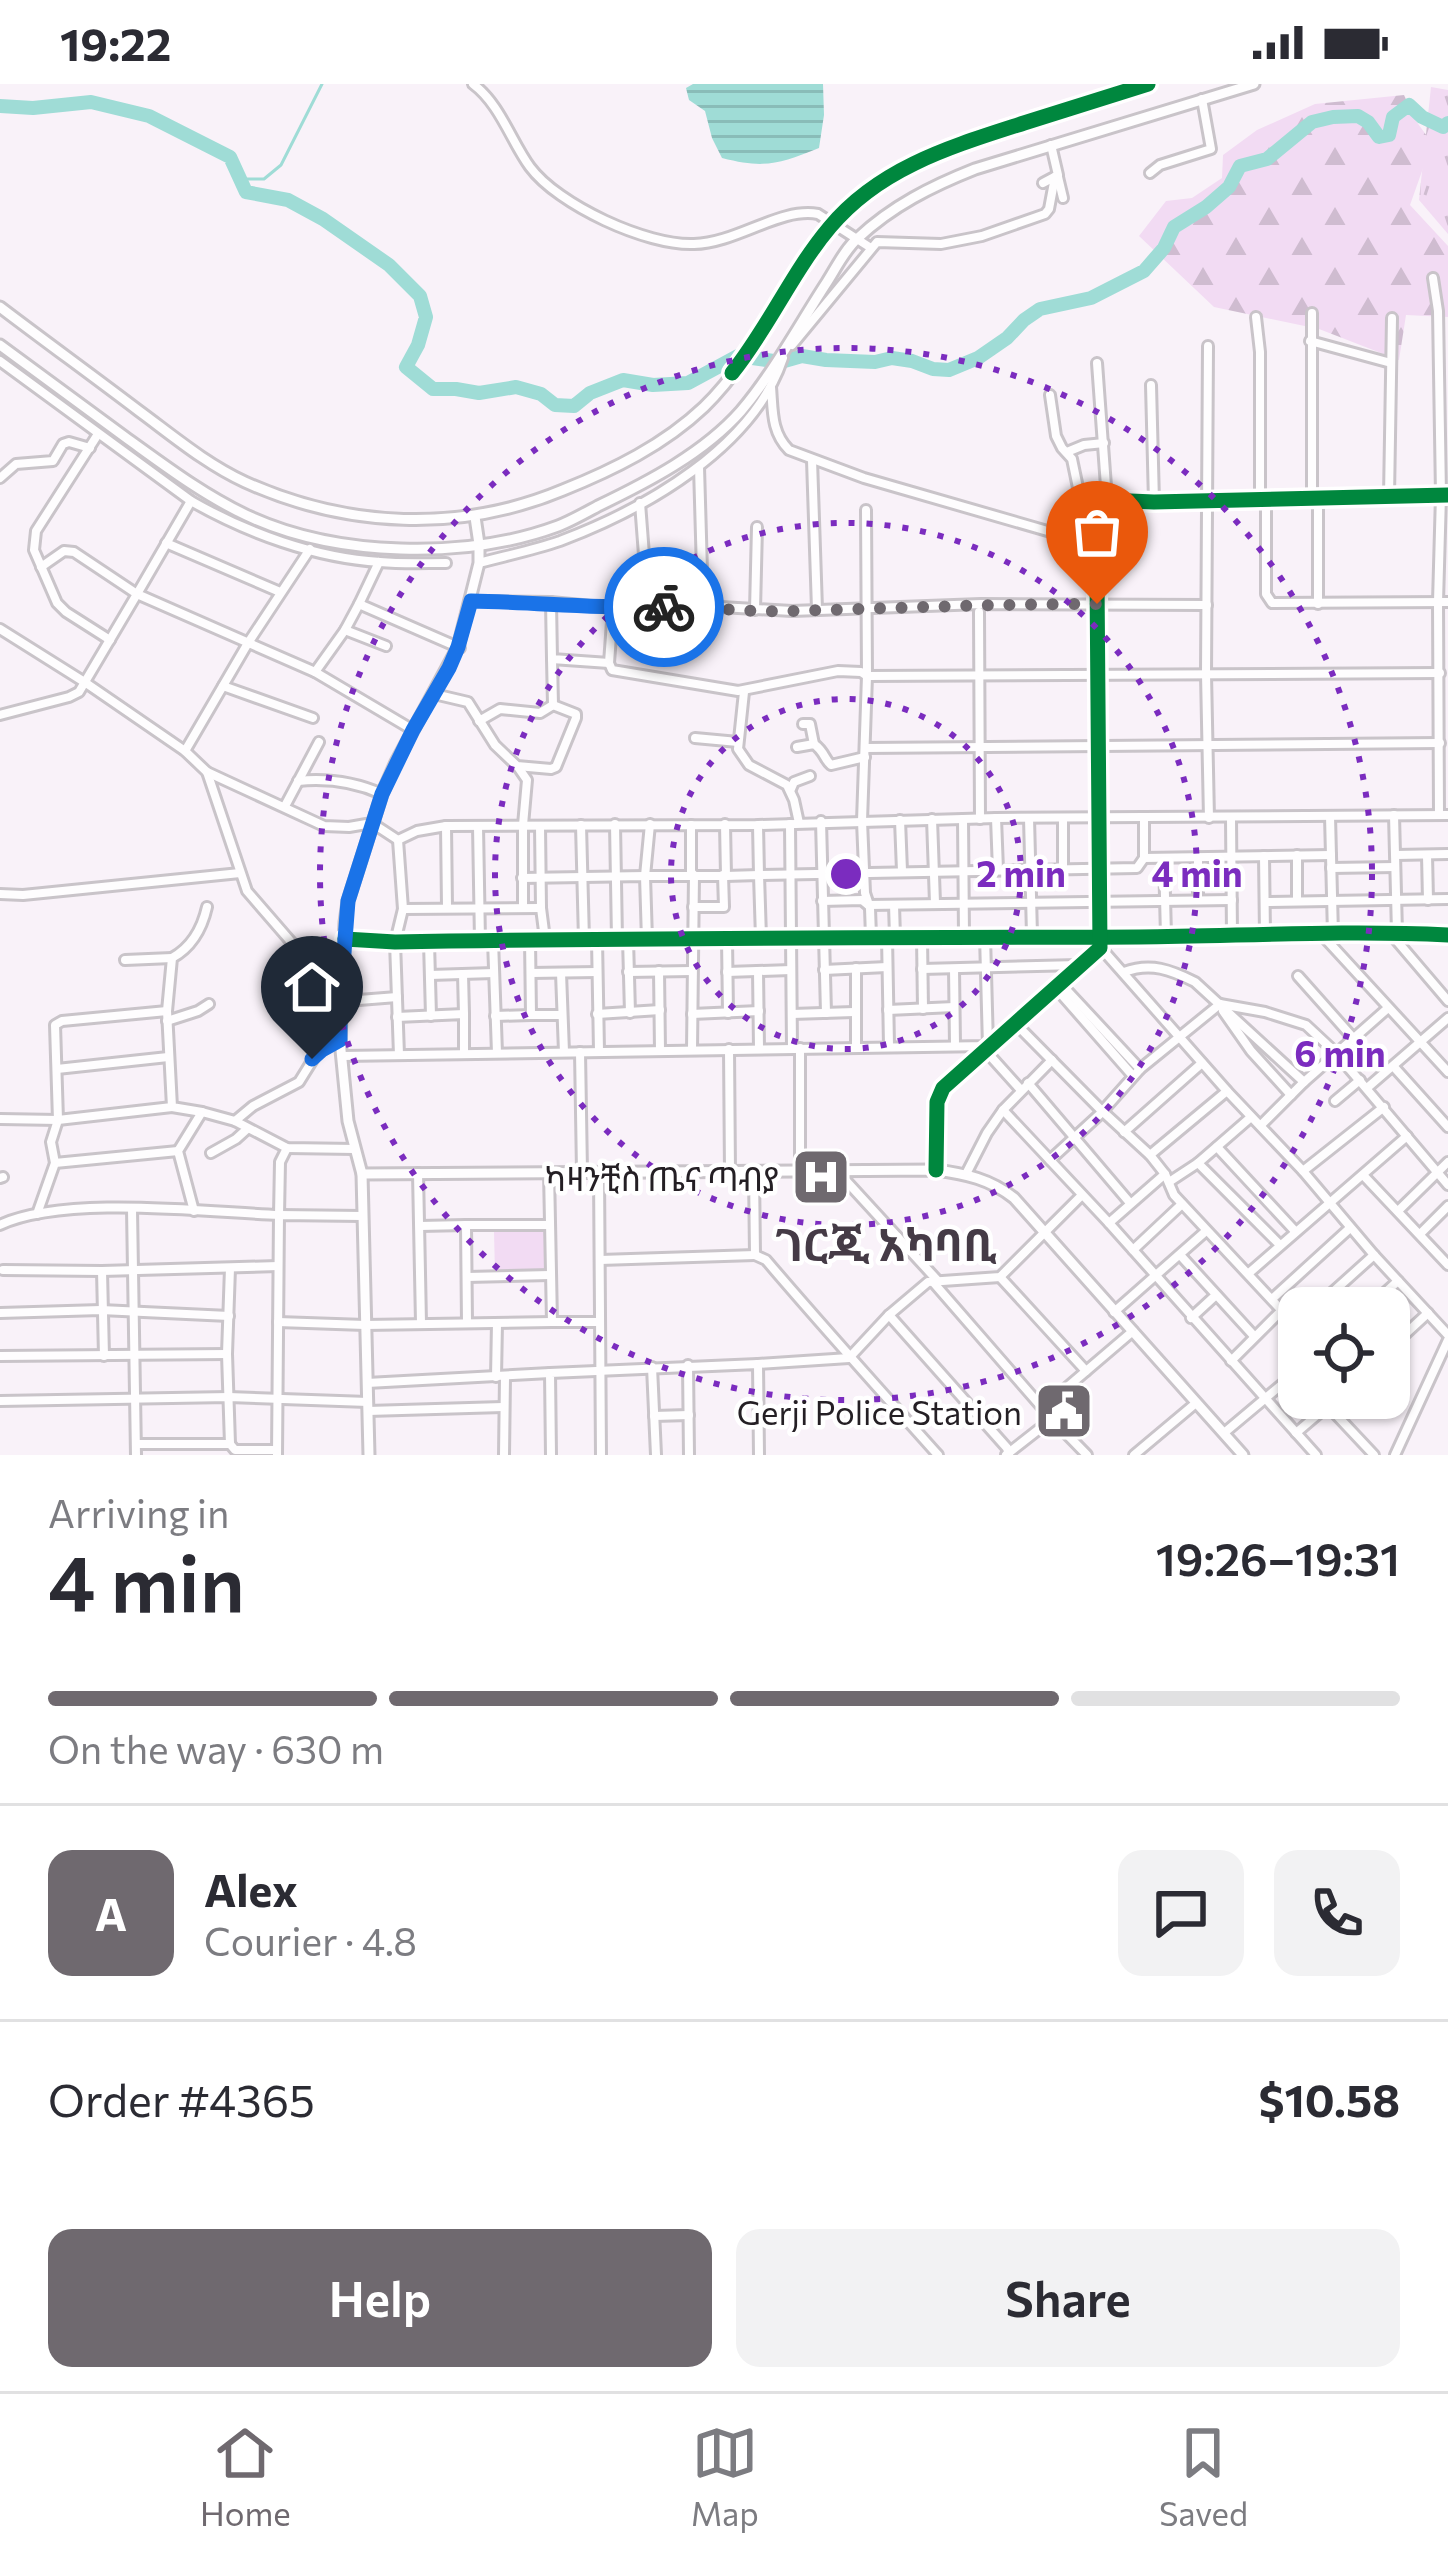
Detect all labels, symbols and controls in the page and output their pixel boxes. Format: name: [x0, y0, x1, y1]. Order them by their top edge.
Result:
text: 19:22: [60, 15, 171, 70]
pin: [1046, 481, 1148, 604]
icon: bag: [1064, 499, 1130, 565]
courier: [604, 547, 724, 667]
icon: bike: [631, 574, 697, 640]
text: 2 min: [976, 850, 1066, 894]
text: 4 min: [1151, 850, 1243, 894]
centre of rings: [825, 853, 867, 895]
pin: [261, 936, 363, 1059]
icon: home: [279, 954, 345, 1020]
text: 6 min: [1294, 1030, 1386, 1074]
hospital icon: ካዛንቺስ ጤና ጣብያ: [790, 1146, 852, 1208]
place label: ካዛንቺስ ጤና ጣብያ: [545, 1157, 779, 1198]
district label: ገርጂ አካባቢ: [775, 1215, 997, 1270]
map controls: [1278, 1287, 1410, 1419]
button: locate: [1278, 1287, 1410, 1419]
public building icon: Gerji Police Station: [1033, 1380, 1095, 1442]
place label: Gerji Police Station: [737, 1391, 1022, 1432]
text: Arriving in: [48, 1488, 229, 1536]
text: 19:26–19:31: [1156, 1530, 1400, 1585]
text: 4 min: [48, 1533, 245, 1628]
text: On the way · 630 m: [48, 1724, 384, 1772]
button: chat: [1118, 1850, 1244, 1976]
button: phone: [1274, 1850, 1400, 1976]
text: Alex: [204, 1861, 298, 1916]
text: A: [95, 1885, 127, 1940]
text: Courier · 4.8: [204, 1916, 417, 1964]
text: Order #4365: [48, 2071, 315, 2126]
text: $10.58: [1259, 2071, 1400, 2126]
button: Help: [48, 2229, 712, 2367]
button: Share: [736, 2229, 1400, 2367]
tab: Home: [200, 2420, 291, 2533]
tab: Map: [691, 2420, 759, 2533]
tab: Saved: [1159, 2420, 1248, 2533]

